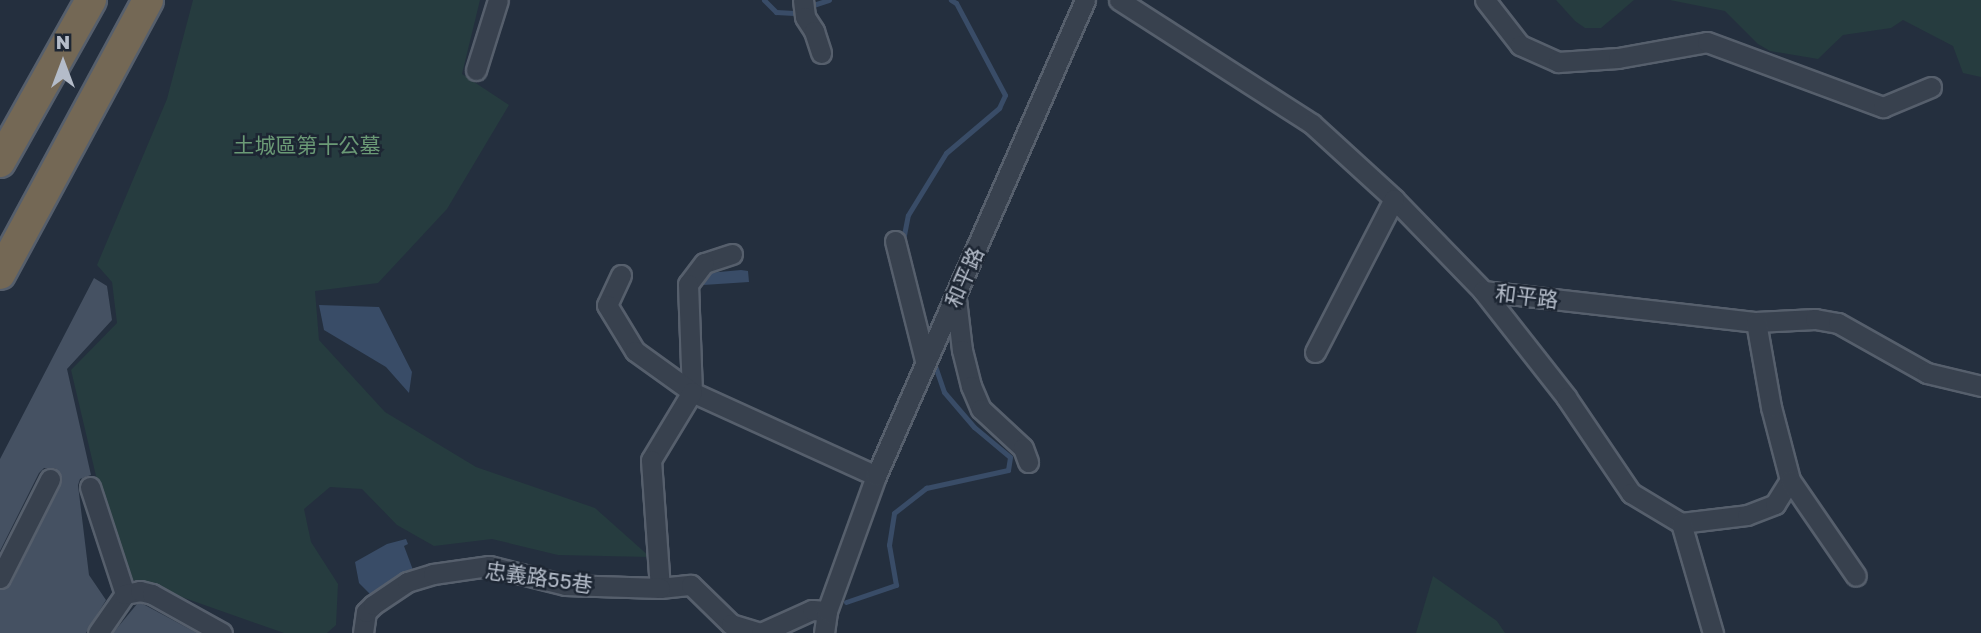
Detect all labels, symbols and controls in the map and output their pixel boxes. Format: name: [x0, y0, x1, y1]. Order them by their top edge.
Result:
north arrow: [28, 28, 98, 98]
text: N: [56, 30, 70, 53]
park label: 土城區第十公墓: [234, 132, 380, 158]
street label: 和平路: [940, 243, 988, 311]
street label: 和平路: [1494, 280, 1560, 312]
street label: 忠義路55巷: [484, 557, 594, 597]

